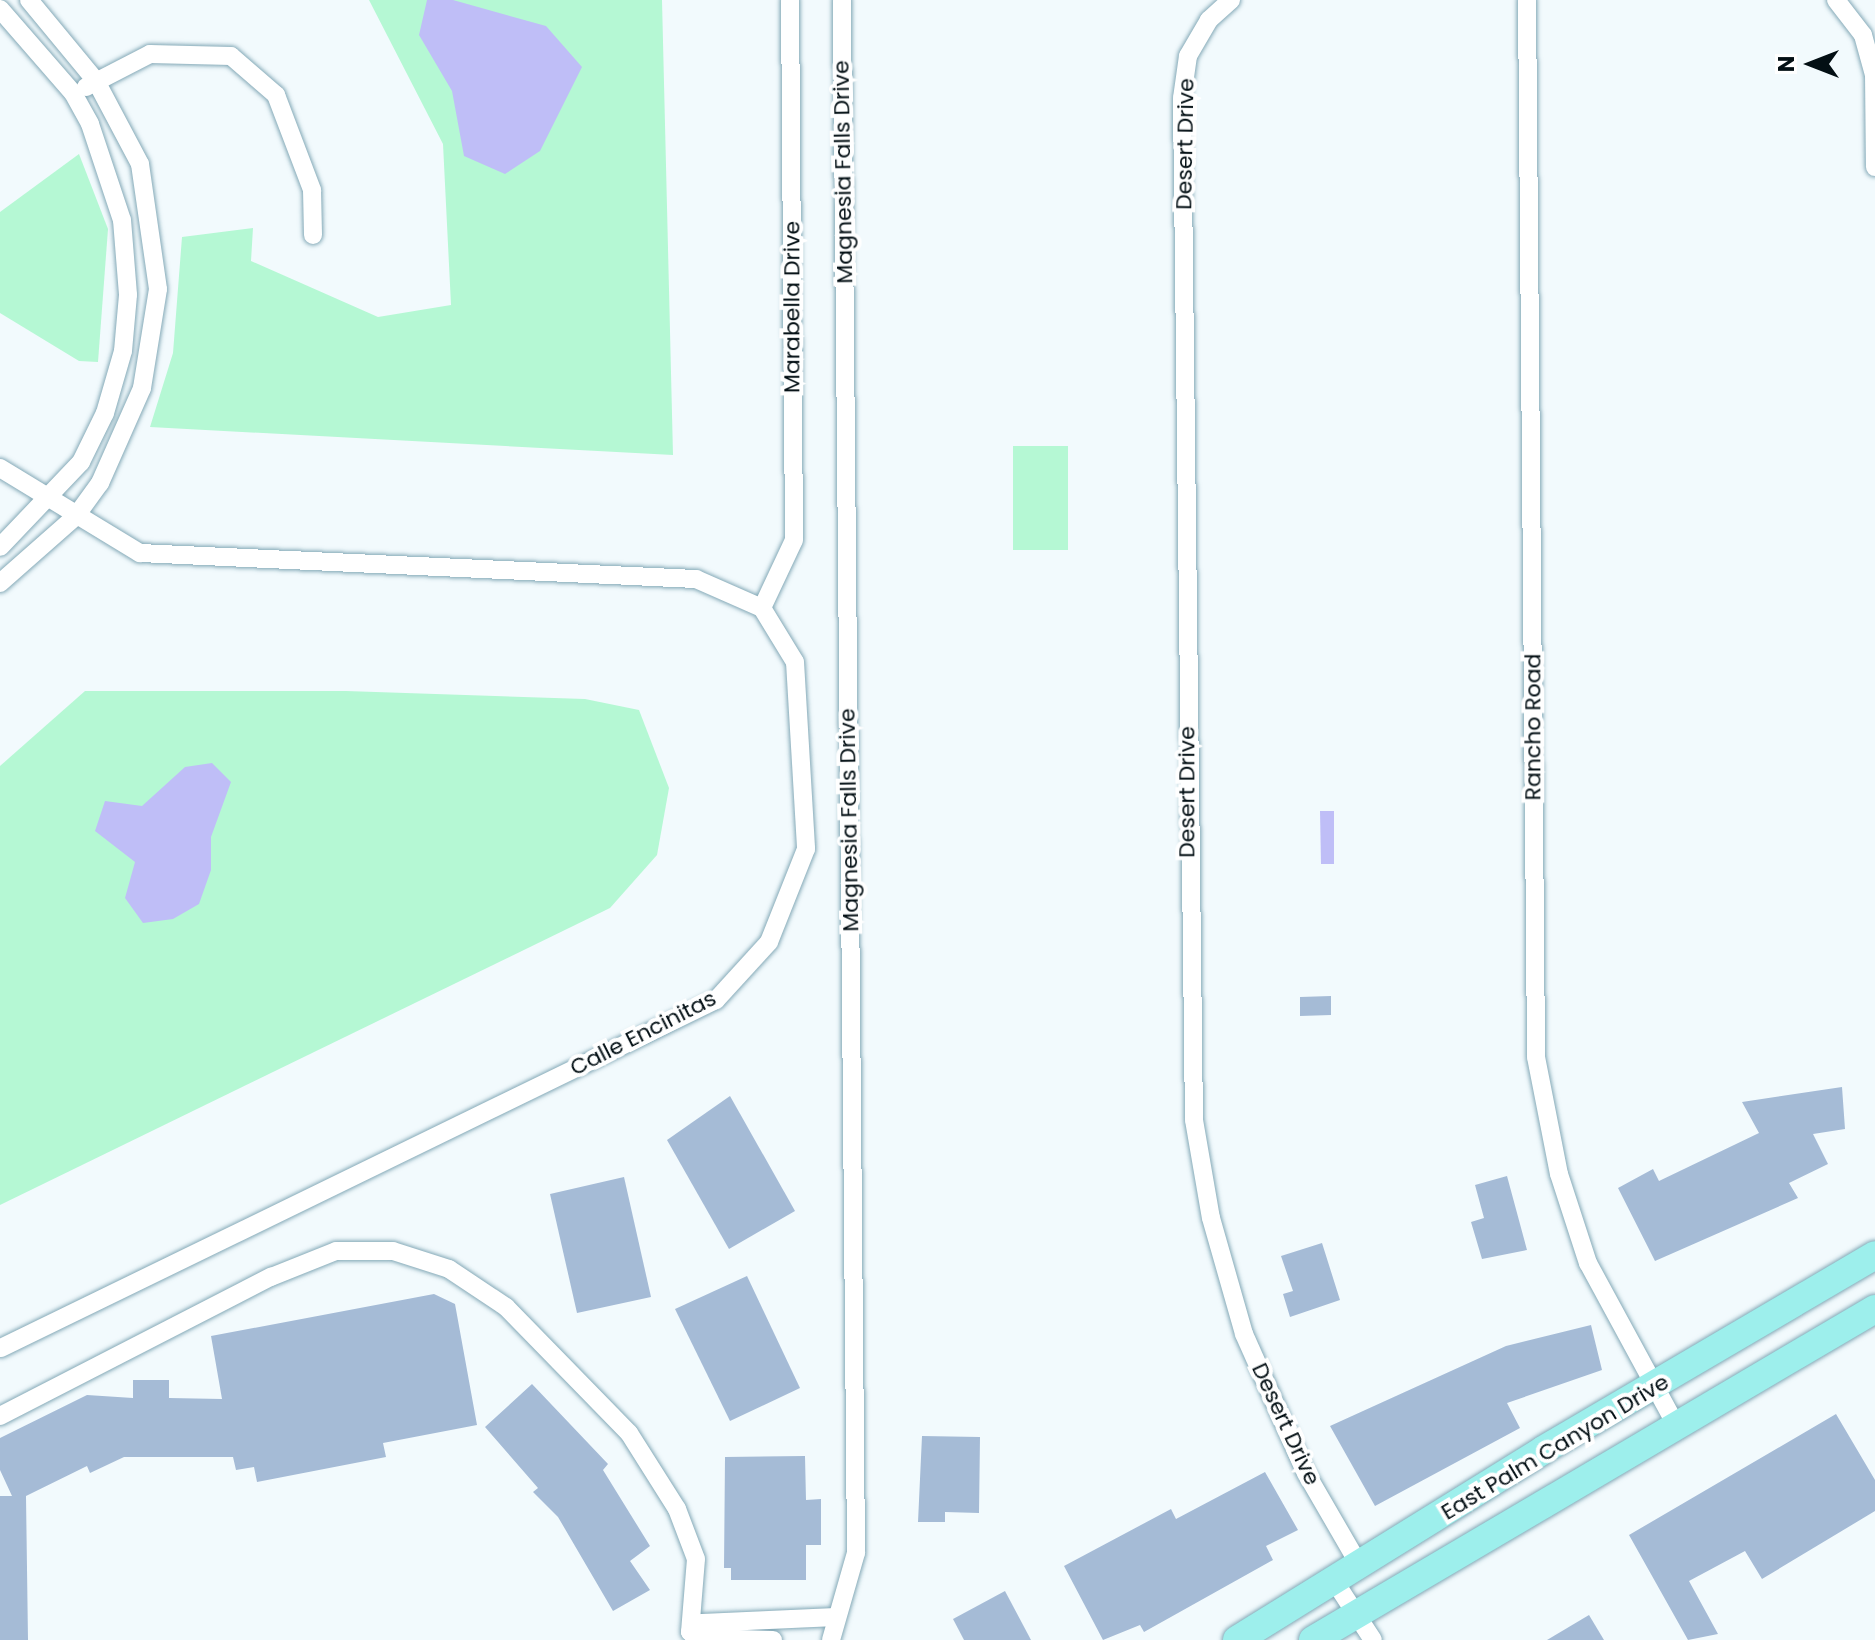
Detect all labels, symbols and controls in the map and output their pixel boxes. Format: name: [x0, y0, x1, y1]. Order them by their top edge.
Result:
north arrow: [1771, 24, 1851, 104]
text: N: [1771, 56, 1802, 72]
street label: Magnesia Falls Drive: [828, 60, 858, 284]
street label: Desert Drive: [1171, 78, 1199, 210]
street label: Marabella Drive: [779, 221, 805, 393]
street label: Rancho Road: [1520, 654, 1546, 800]
street label: Magnesia Falls Drive: [834, 708, 864, 932]
street label: Desert Drive: [1174, 726, 1200, 858]
street label: Calle Encinitas: [566, 985, 720, 1081]
street label: Desert Drive: [1246, 1359, 1326, 1489]
street label: East Palm Canyon Drive: [1437, 1369, 1673, 1525]

